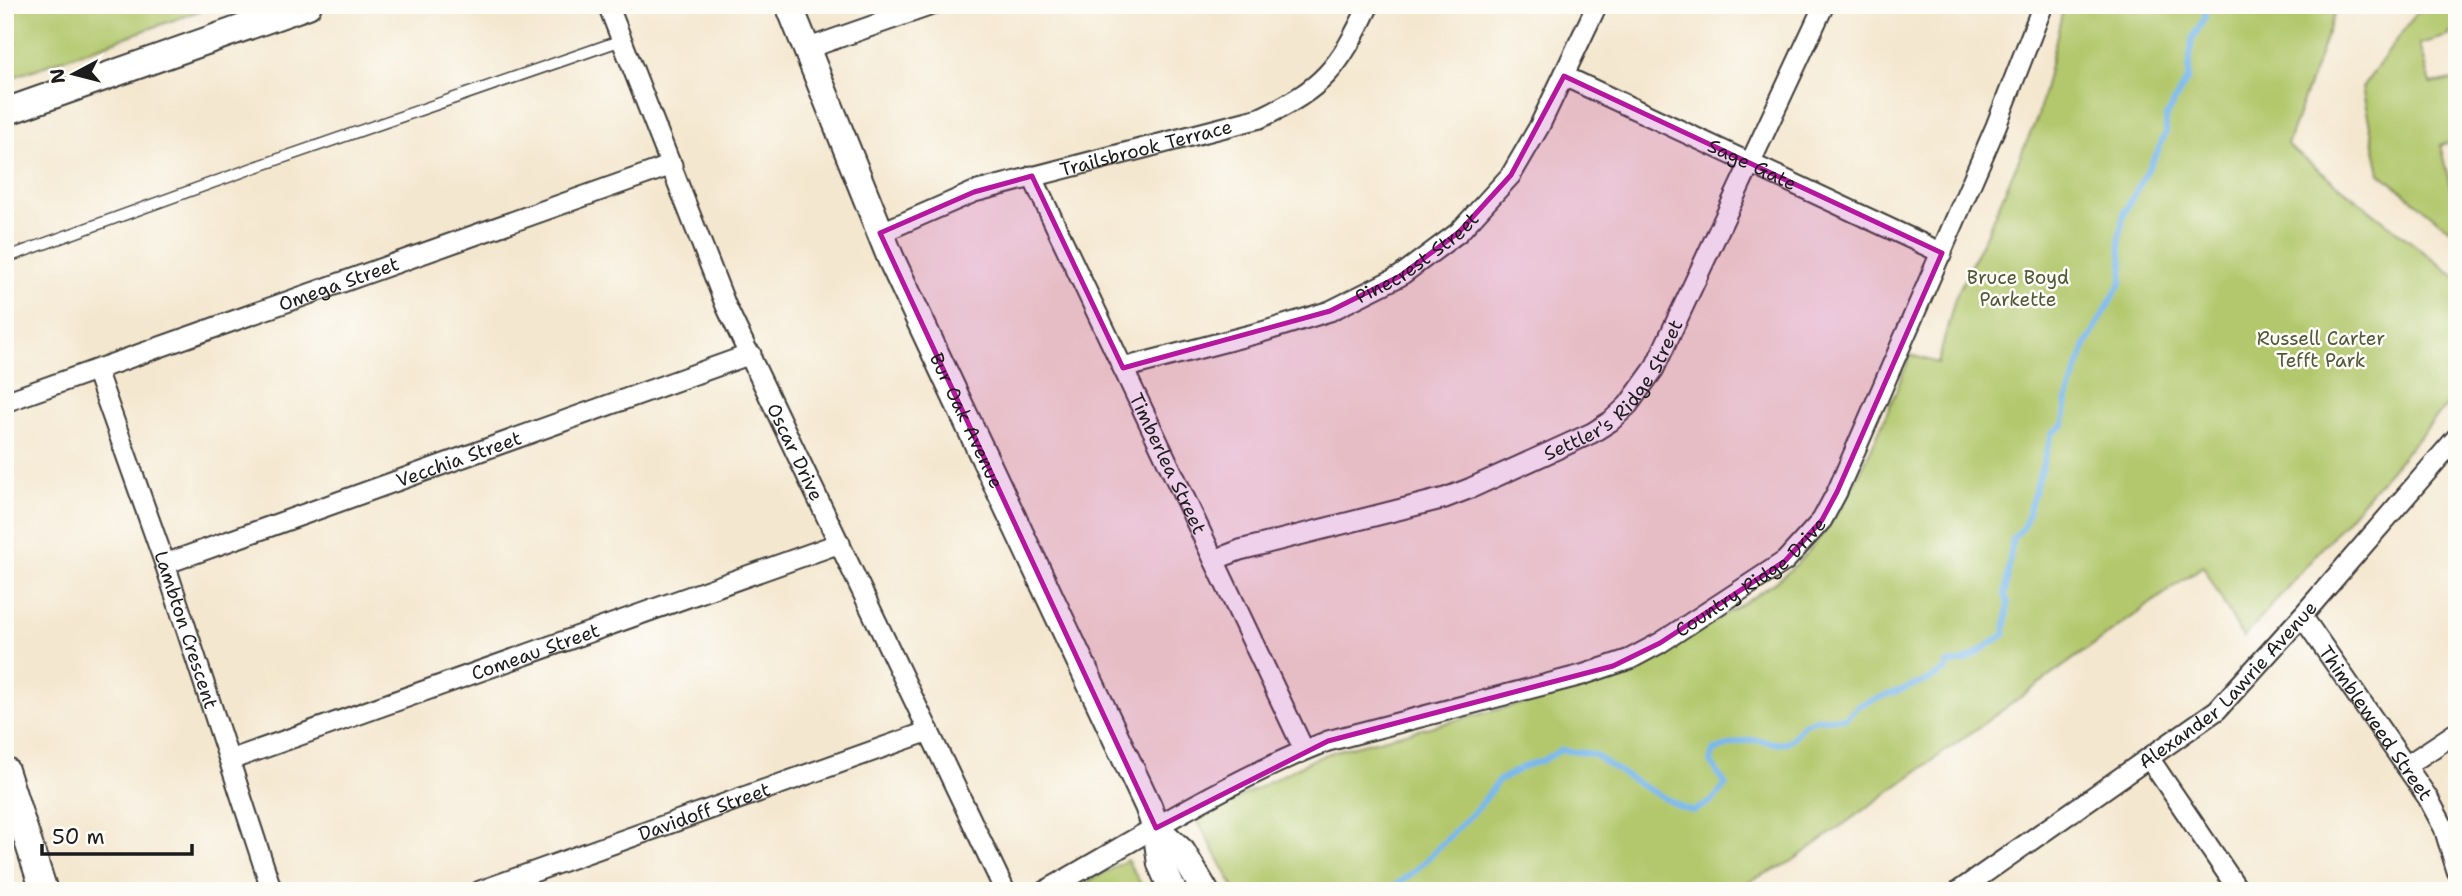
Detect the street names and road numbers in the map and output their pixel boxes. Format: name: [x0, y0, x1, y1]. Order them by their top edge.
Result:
street label: Trailsbrook Terrace: [1057, 113, 1234, 182]
street label: Sage Gate: [1704, 133, 1801, 196]
street label: Pinecrest Street: [1351, 206, 1484, 309]
street label: Omega Street: [275, 251, 402, 316]
street label: Settler's Ridge Street: [1540, 315, 1688, 466]
street label: Bur Oak Avenue: [924, 348, 1009, 492]
street label: Timberlea Street: [1124, 389, 1212, 538]
street label: Oscar Drive: [762, 399, 830, 505]
street label: Vecchia Street: [393, 425, 525, 493]
street label: Country Ridge Drive: [1670, 512, 1831, 642]
street label: Lambton Crescent: [149, 547, 224, 712]
street label: Alexander Lawrie Avenue: [2133, 595, 2322, 774]
street label: Comeau Street: [468, 617, 603, 686]
street label: Thimbleweed Street: [2314, 640, 2438, 805]
street label: Davidoff Street: [635, 776, 774, 846]

